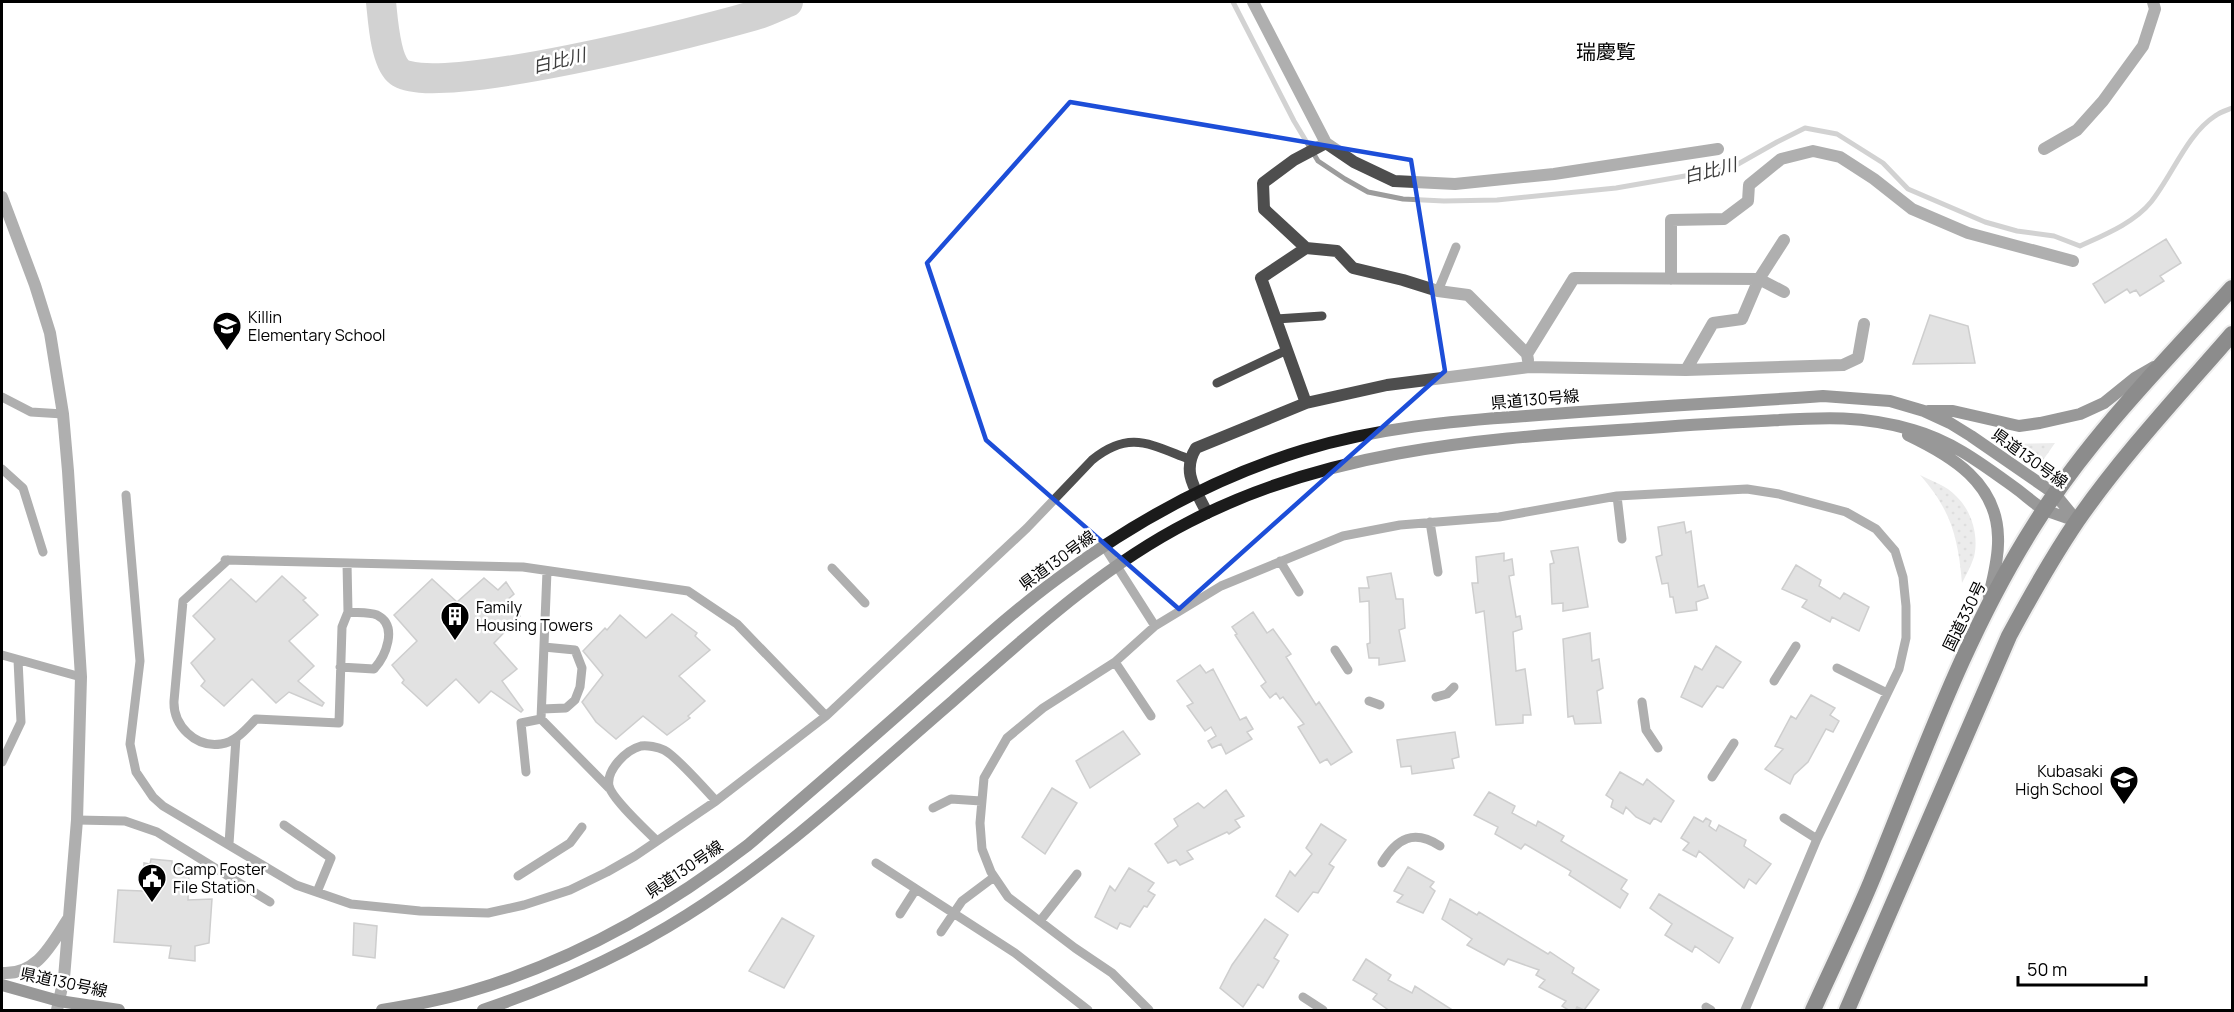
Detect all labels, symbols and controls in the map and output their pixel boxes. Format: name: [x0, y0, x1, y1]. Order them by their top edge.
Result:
district label: 瑞慶覧: [1576, 38, 1636, 65]
water label: 白比川: [530, 42, 590, 78]
water label: 白比川: [1681, 151, 1741, 188]
place label: Killin Elementary School: [248, 306, 386, 346]
school or university icon: Killin Elementary School: [211, 310, 243, 352]
street label: 県道130号線: [1490, 384, 1580, 414]
street label: 県道130号線: [1988, 423, 2072, 493]
street label: 県道130号線: [1015, 525, 1099, 595]
street label: 国道330号: [1938, 577, 1990, 655]
place label: Family Housing Towers: [476, 596, 593, 636]
building icon: Family Housing Towers: [439, 600, 471, 642]
place label: Kubasaki High School: [2015, 760, 2103, 800]
school or university icon: Kubasaki High School: [2108, 764, 2140, 806]
street label: 県道130号線: [641, 835, 727, 903]
place label: Camp Foster File Station: [173, 858, 267, 898]
public building icon: Camp Foster File Station: [136, 862, 168, 904]
scale bar: [2018, 949, 2146, 987]
text: 50 m: [2027, 957, 2067, 981]
street label: 県道130号線: [18, 962, 110, 1002]

